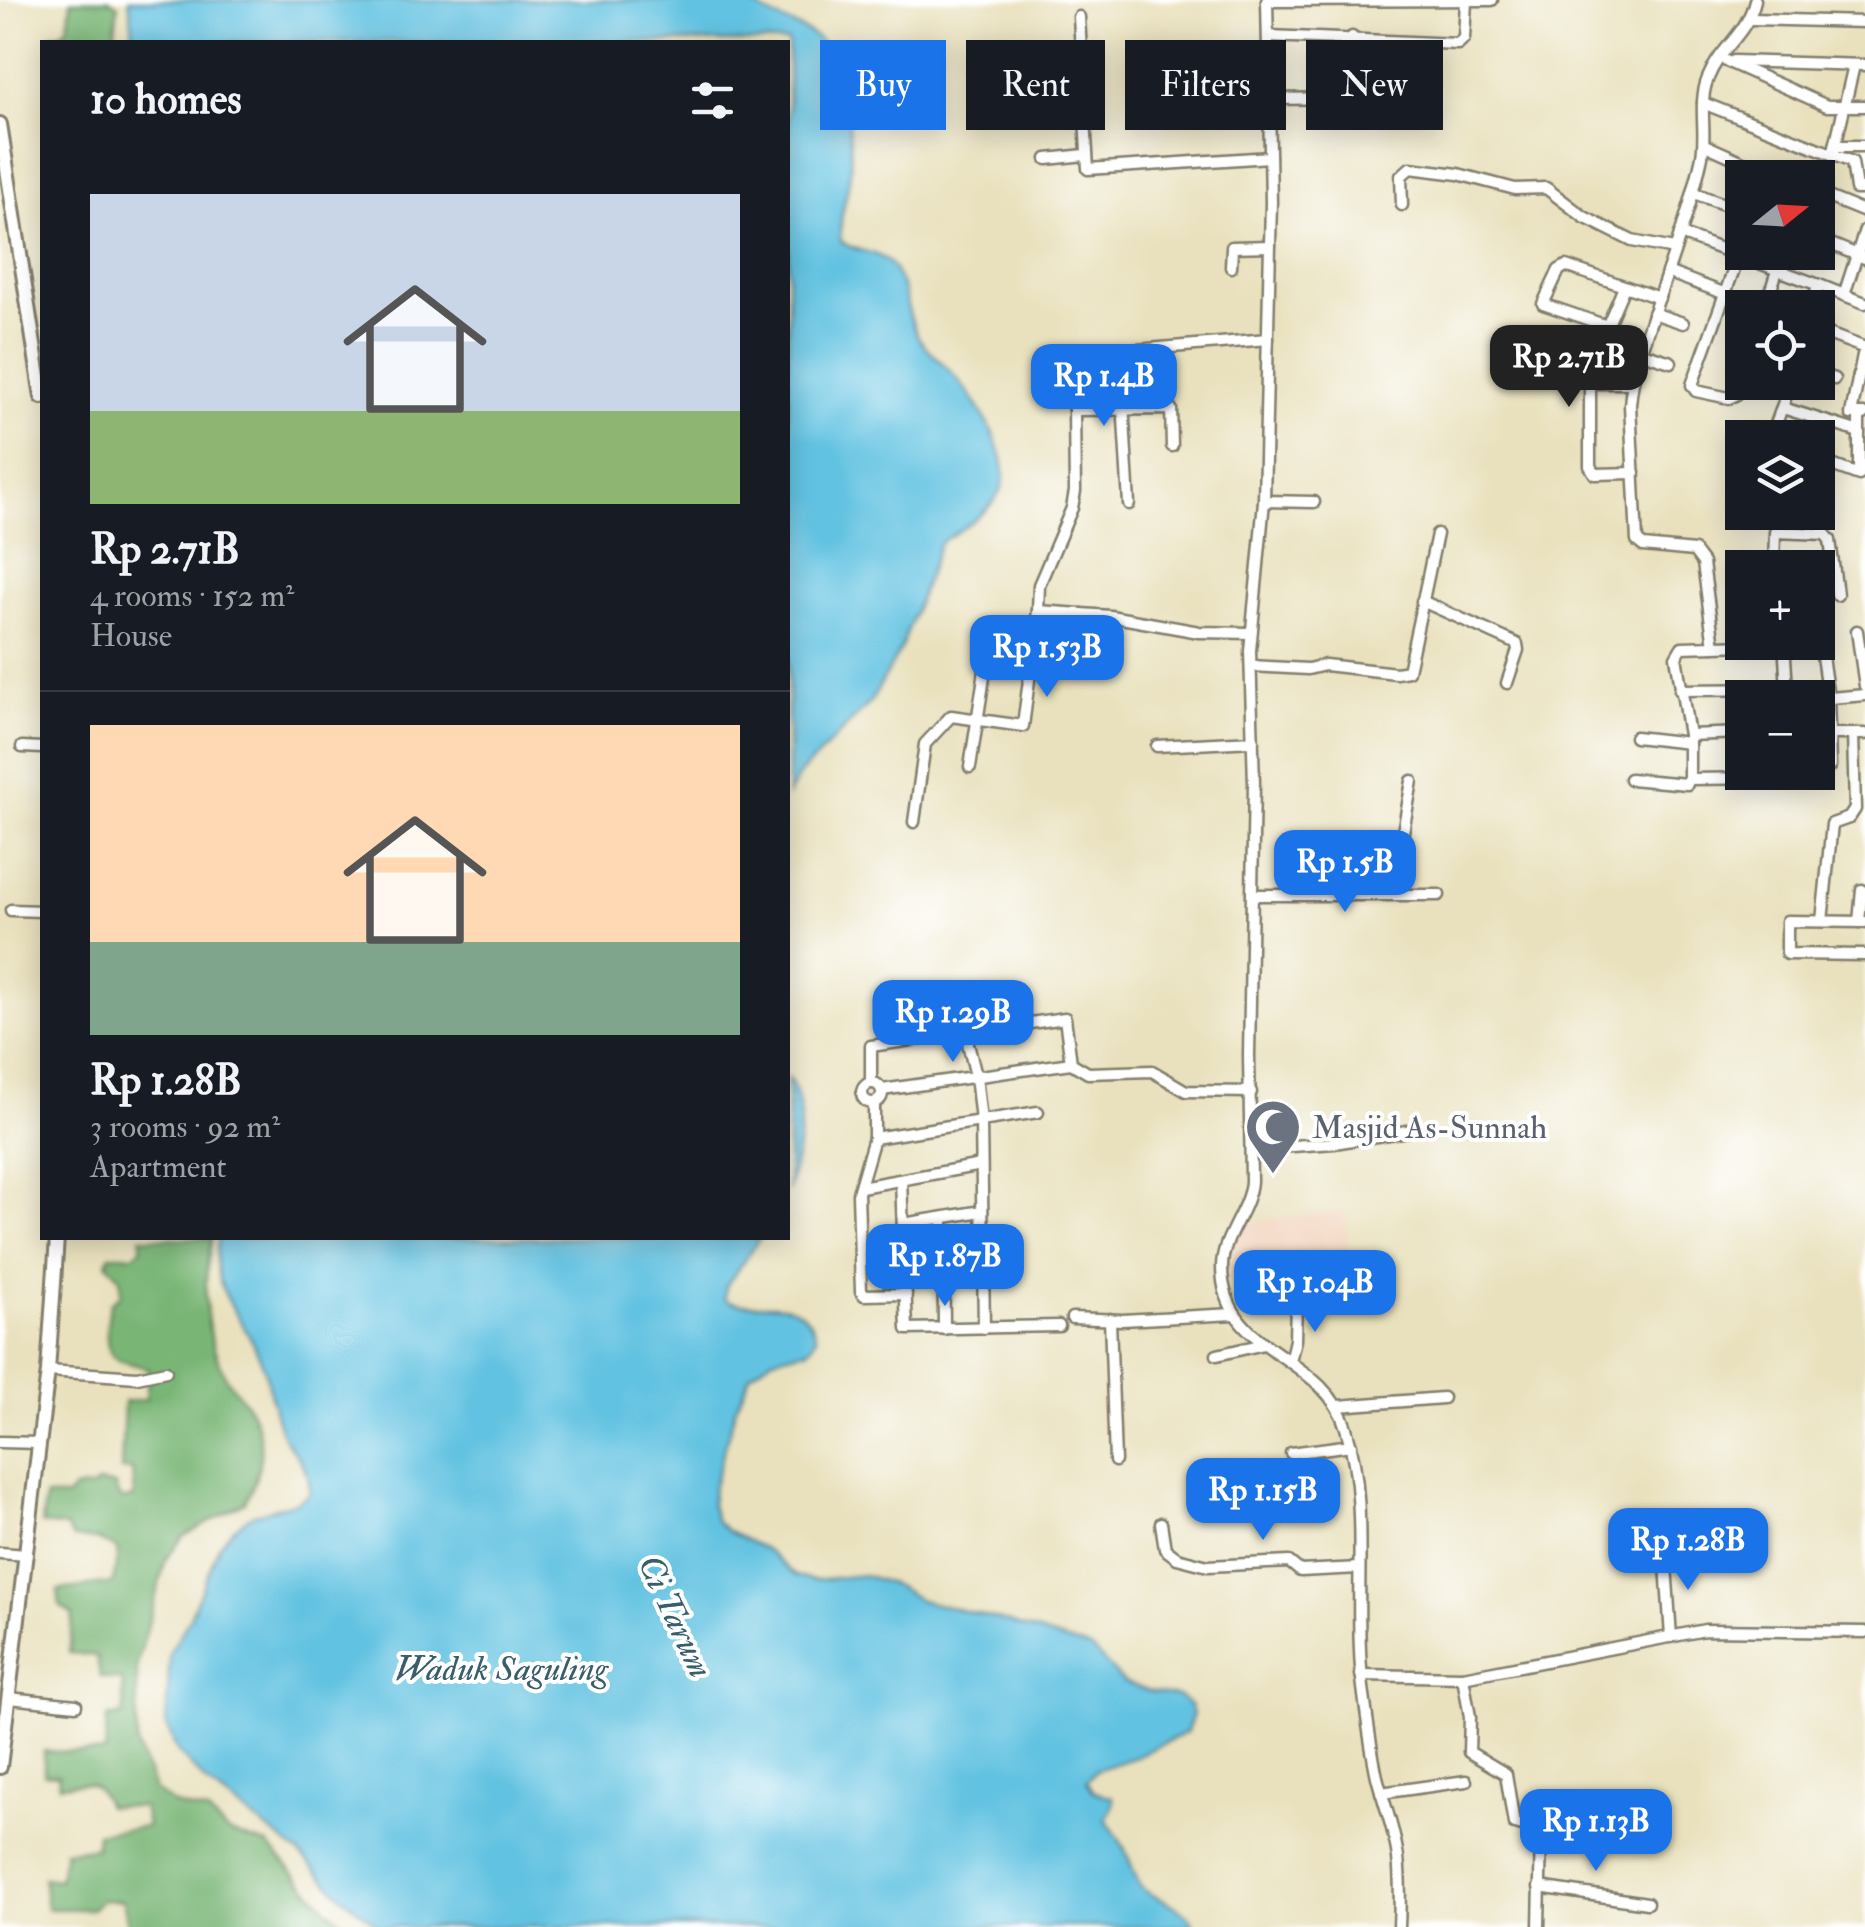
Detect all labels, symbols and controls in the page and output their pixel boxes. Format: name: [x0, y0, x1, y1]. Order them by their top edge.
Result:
chip: Buy: [820, 40, 946, 130]
chip: Rent: [966, 40, 1105, 130]
chip: Filters: [1125, 40, 1286, 130]
chip: New: [1306, 40, 1443, 130]
icon: filters: [685, 73, 740, 128]
text: 10 homes: [90, 74, 242, 126]
north arrow: [1725, 160, 1835, 270]
map controls: [1725, 160, 1835, 790]
icon: home: [325, 259, 505, 439]
button: locate: [1725, 290, 1835, 400]
pin: Rp 2.71B: [1466, 325, 1672, 410]
text: Rp 2.71B: [1512, 337, 1626, 377]
pin: Rp 1.4B: [1012, 344, 1196, 429]
text: Rp 1.4B: [1053, 356, 1155, 396]
button: layers: [1725, 420, 1835, 530]
text: Rp 2.71B: [90, 524, 240, 576]
button: +: [1725, 550, 1835, 660]
text: 4 rooms · 152 m²: [90, 576, 294, 616]
pin: Rp 1.53B: [944, 615, 1150, 700]
text: House: [90, 616, 172, 656]
text: Rp 1.53B: [992, 627, 1102, 667]
button: −: [1725, 680, 1835, 790]
icon: home: [325, 790, 505, 970]
pin: Rp 1.5B: [1253, 830, 1437, 915]
text: Rp 1.5B: [1296, 842, 1394, 882]
pin: Rp 1.29B: [850, 980, 1056, 1065]
text: Rp 1.29B: [894, 992, 1012, 1032]
text: Rp 1.28B: [90, 1055, 242, 1107]
mosque icon: Masjid As-Sunnah: [1243, 1097, 1303, 1176]
text: 3 rooms · 92 m²: [90, 1107, 280, 1147]
place label: Masjid As-Sunnah: [1312, 1108, 1547, 1148]
text: Apartment: [90, 1147, 227, 1187]
pin: Rp 1.87B: [842, 1224, 1048, 1309]
text: Rp 1.87B: [888, 1236, 1002, 1276]
pin: Rp 1.04B: [1212, 1250, 1418, 1335]
text: Rp 1.04B: [1256, 1262, 1374, 1302]
pin: Rp 1.15B: [1160, 1458, 1366, 1543]
text: Rp 1.15B: [1208, 1470, 1318, 1510]
pin: Rp 1.28B: [1585, 1508, 1791, 1593]
text: Rp 1.28B: [1630, 1520, 1746, 1560]
water label: Ci Tarum: [628, 1548, 723, 1685]
water label: Waduk Saguling: [394, 1647, 610, 1691]
pin: Rp 1.13B: [1493, 1789, 1699, 1874]
text: Rp 1.13B: [1542, 1801, 1650, 1841]

